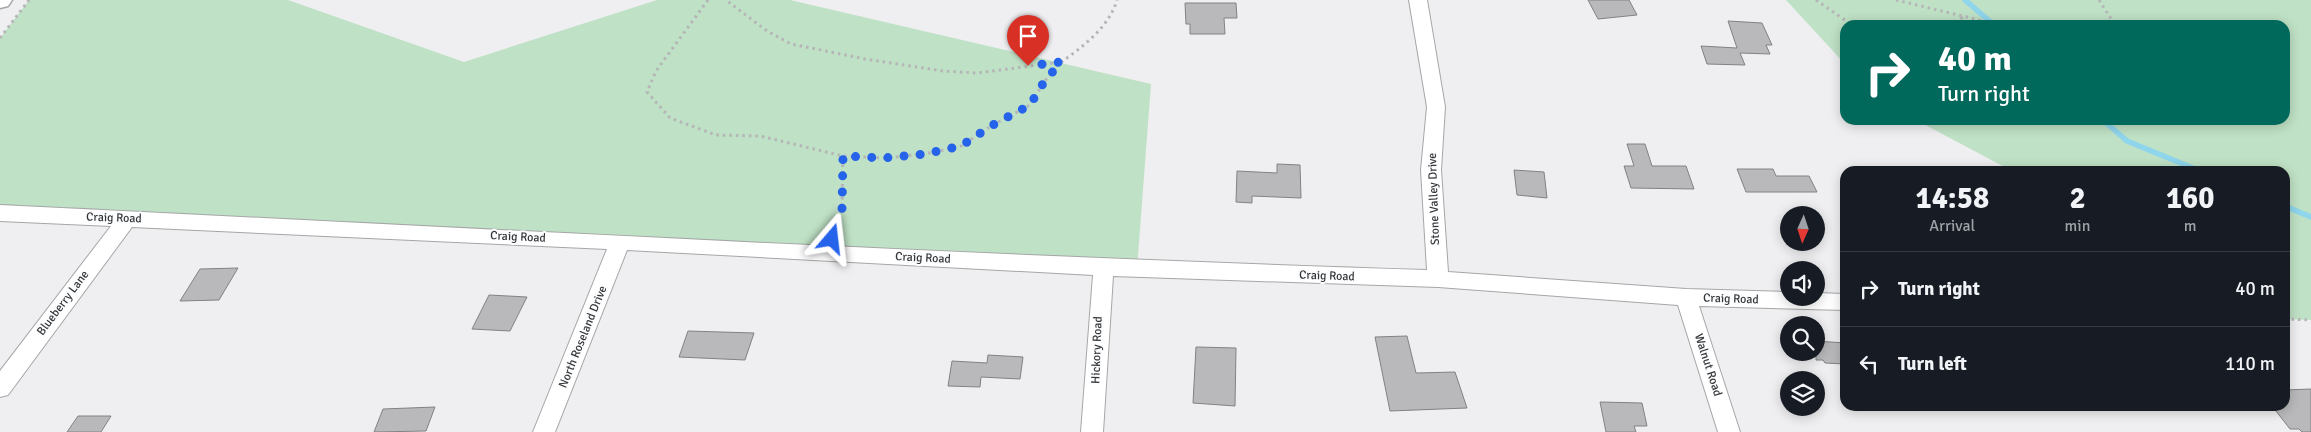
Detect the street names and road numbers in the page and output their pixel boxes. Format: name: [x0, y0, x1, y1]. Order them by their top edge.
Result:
street label: Stone Valley Drive: [1425, 153, 1443, 245]
street label: Craig Road: [86, 210, 142, 226]
street label: Craig Road: [490, 228, 546, 246]
street label: Craig Road: [895, 249, 951, 267]
street label: Blueberry Lane: [34, 267, 92, 339]
street label: Craig Road: [1299, 268, 1355, 284]
street label: North Roseland Drive: [556, 284, 610, 390]
street label: Craig Road: [1703, 291, 1759, 307]
street label: Hickory Road: [1088, 316, 1106, 384]
street label: Walnut Road: [1691, 332, 1725, 398]

